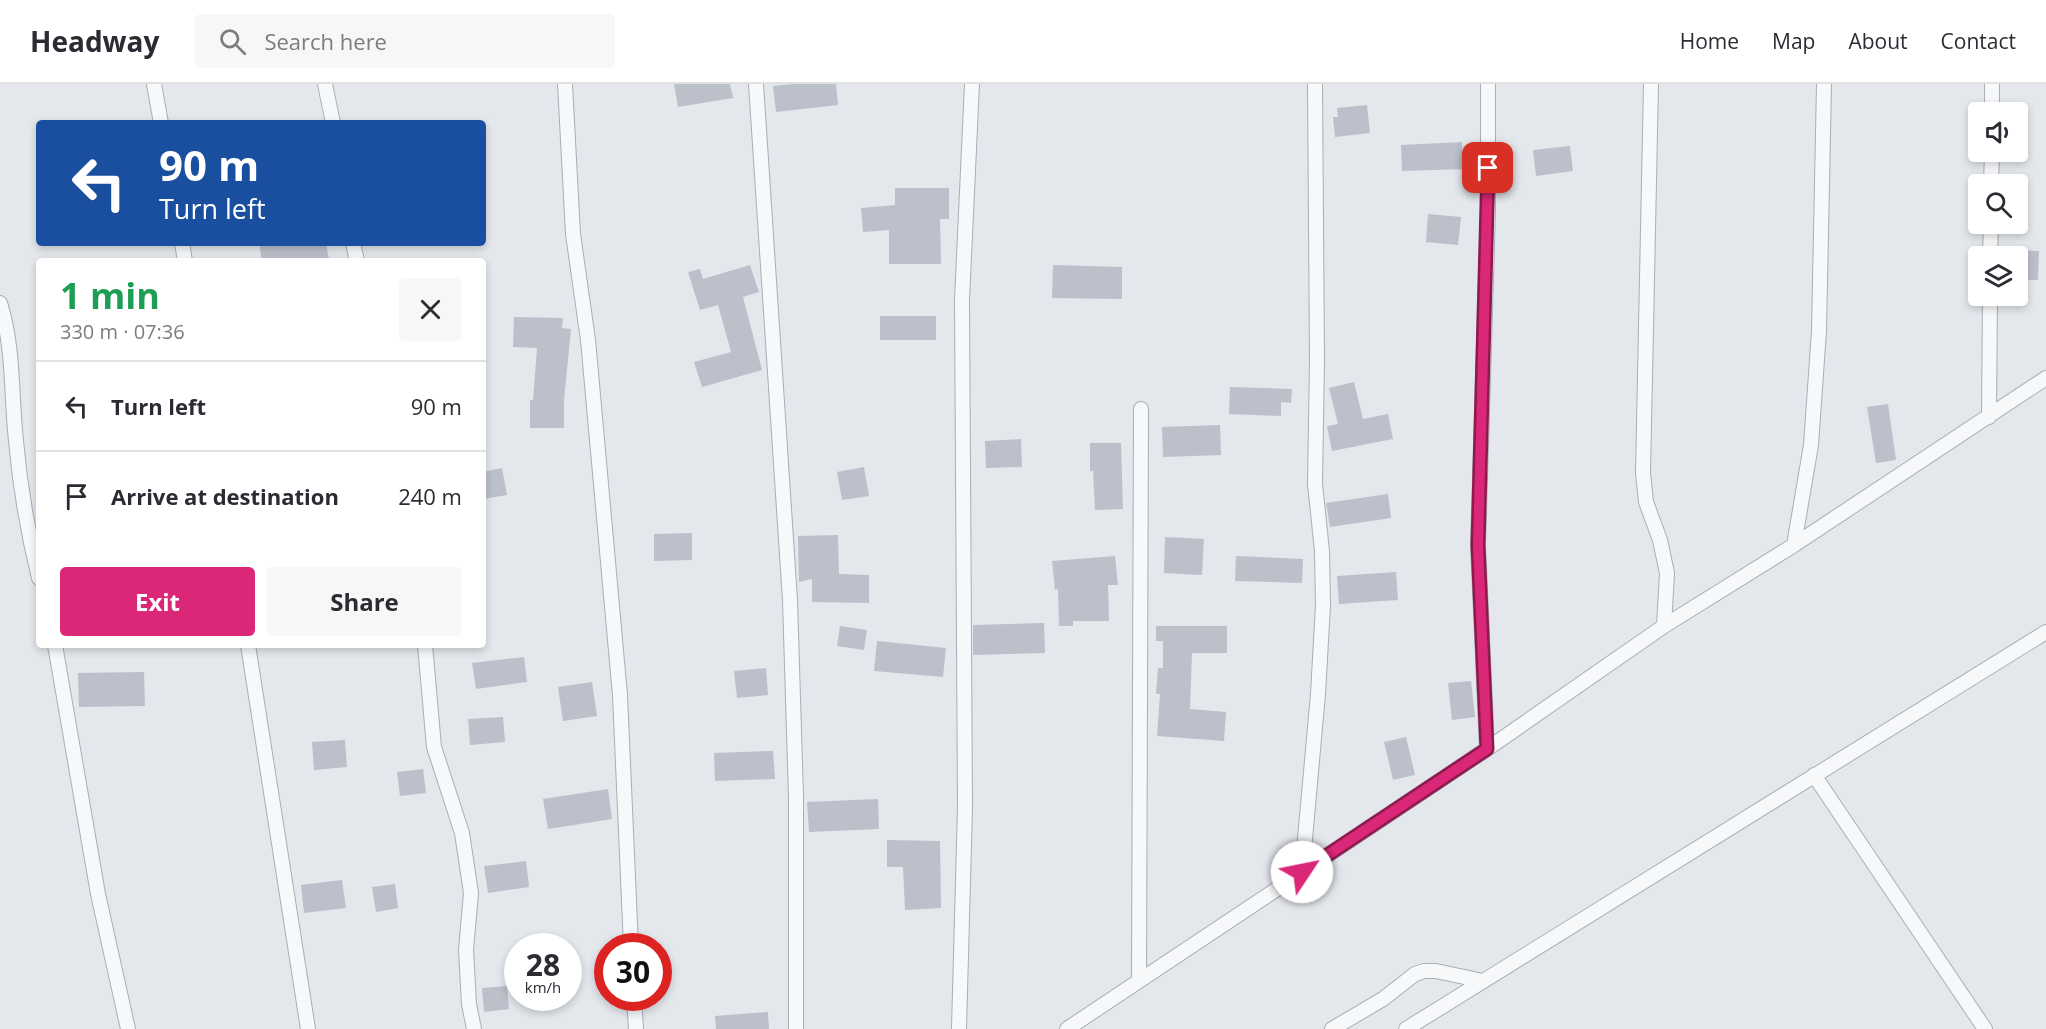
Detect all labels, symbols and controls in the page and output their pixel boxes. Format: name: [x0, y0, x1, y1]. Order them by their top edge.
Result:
search box: [195, 14, 615, 68]
text: Headway: [30, 22, 159, 60]
icon: search: [216, 25, 249, 58]
text: Search here: [264, 26, 387, 56]
text: Home: [1680, 27, 1739, 55]
text: Map: [1772, 27, 1815, 55]
text: About: [1848, 27, 1908, 55]
text: Contact: [1941, 27, 2016, 55]
map controls: [1968, 102, 2028, 306]
button: sound: [1968, 102, 2028, 162]
text: 90 m: [159, 136, 259, 193]
pin: [1462, 142, 1513, 193]
icon: left: [60, 144, 138, 222]
icon: arrive: [1471, 151, 1504, 184]
button: search: [1968, 174, 2028, 234]
text: Turn left: [159, 190, 266, 227]
button: layers: [1968, 246, 2028, 306]
text: 1 min: [60, 271, 160, 320]
button: close: [399, 278, 462, 341]
text: 330 m · 07:36: [60, 318, 185, 345]
icon: left: [60, 390, 93, 423]
text: Turn left: [111, 391, 206, 421]
text: 90 m: [411, 391, 462, 421]
icon: arrive: [60, 480, 93, 513]
text: Arrive at destination: [111, 481, 339, 511]
text: 240 m: [398, 481, 462, 511]
button: Exit: [60, 567, 255, 636]
button: Share: [267, 567, 462, 636]
position arrow: [1270, 840, 1334, 904]
speed limit sign: 30: [594, 933, 672, 1011]
text: 28: [526, 944, 560, 985]
text: km/h: [525, 977, 561, 997]

